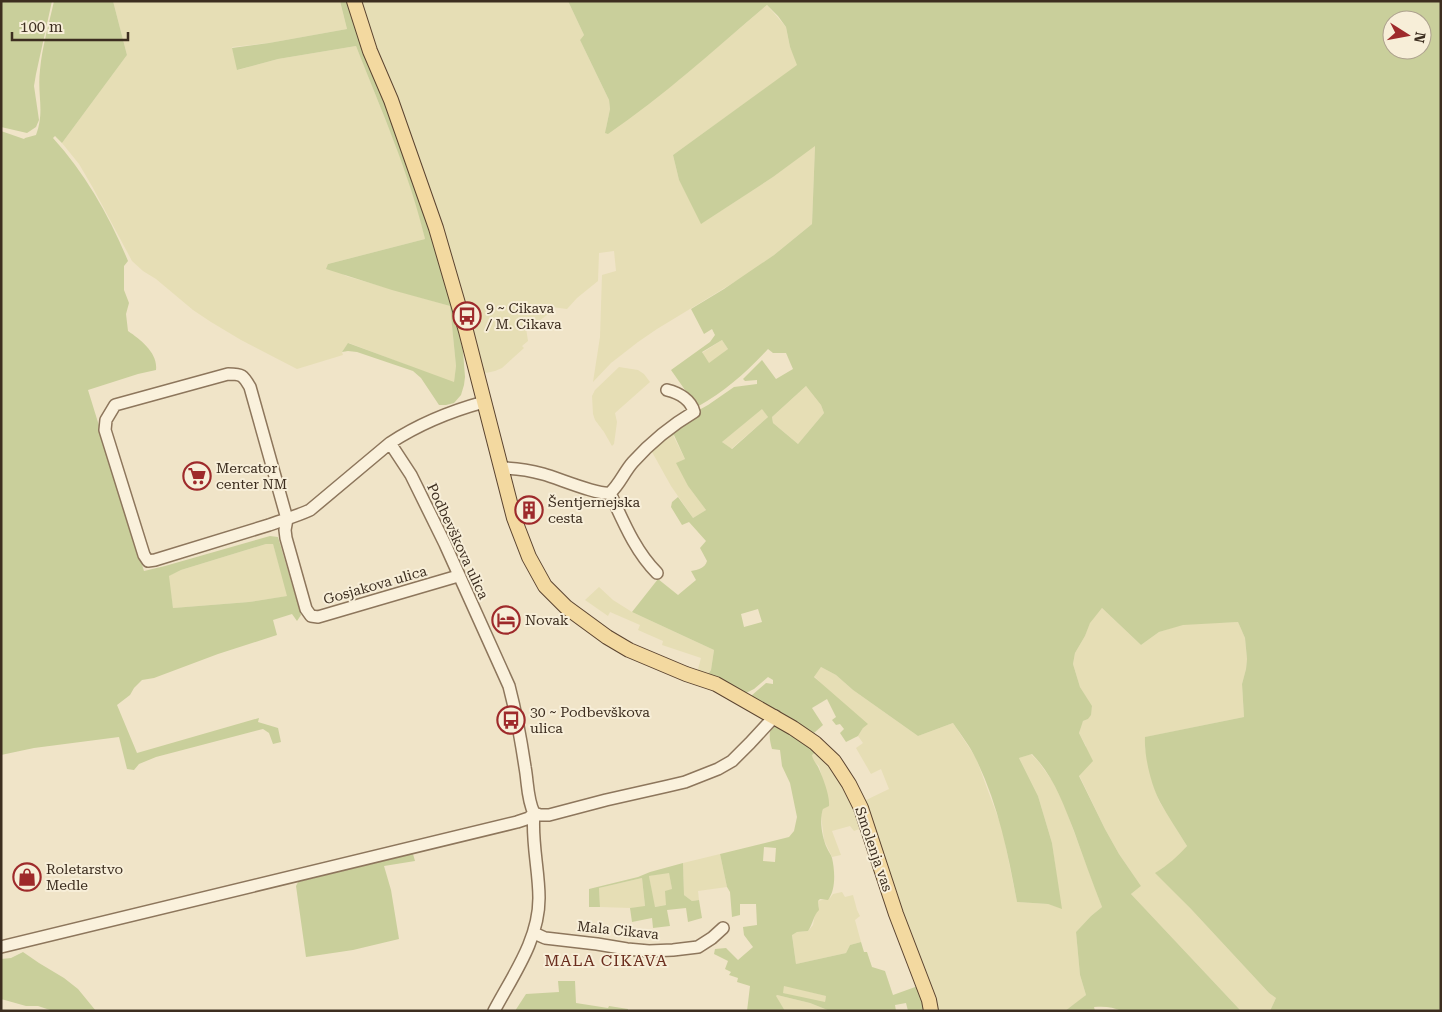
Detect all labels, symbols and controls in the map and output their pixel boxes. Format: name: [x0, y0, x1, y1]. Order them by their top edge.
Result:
scale bar: [12, 10, 129, 42]
north arrow: [1382, 10, 1432, 60]
text: 100 m: [20, 18, 63, 36]
text: N: [1411, 31, 1429, 45]
place label: 9 ~ Cikava / M. Cikava: [485, 300, 562, 332]
bus stop icon: 9 ~ Cikava / M. Cikava: [452, 301, 482, 331]
place label: Mercator center NM: [216, 460, 287, 492]
supermarket icon: Mercator center NM: [182, 461, 212, 491]
street label: Podbevškova ulica: [424, 480, 492, 602]
place label: Šentjernejska cesta: [548, 494, 640, 526]
building icon: Šentjernejska cesta: [514, 495, 544, 525]
street label: Gosjakova ulica: [321, 562, 429, 607]
hotel icon: Novak: [491, 605, 521, 635]
place label: Novak: [525, 612, 569, 628]
place label: 30 ~ Podbevškova ulica: [530, 704, 650, 736]
bus stop icon: 30 ~ Podbevškova ulica: [496, 705, 526, 735]
street label: Smolenja vas: [852, 805, 896, 894]
place label: Roletarstvo Medle: [46, 861, 123, 893]
shop icon: Roletarstvo Medle: [12, 862, 42, 892]
street label: Mala Cikava: [576, 918, 660, 942]
district label: MALA CIKAVA: [544, 951, 668, 970]

